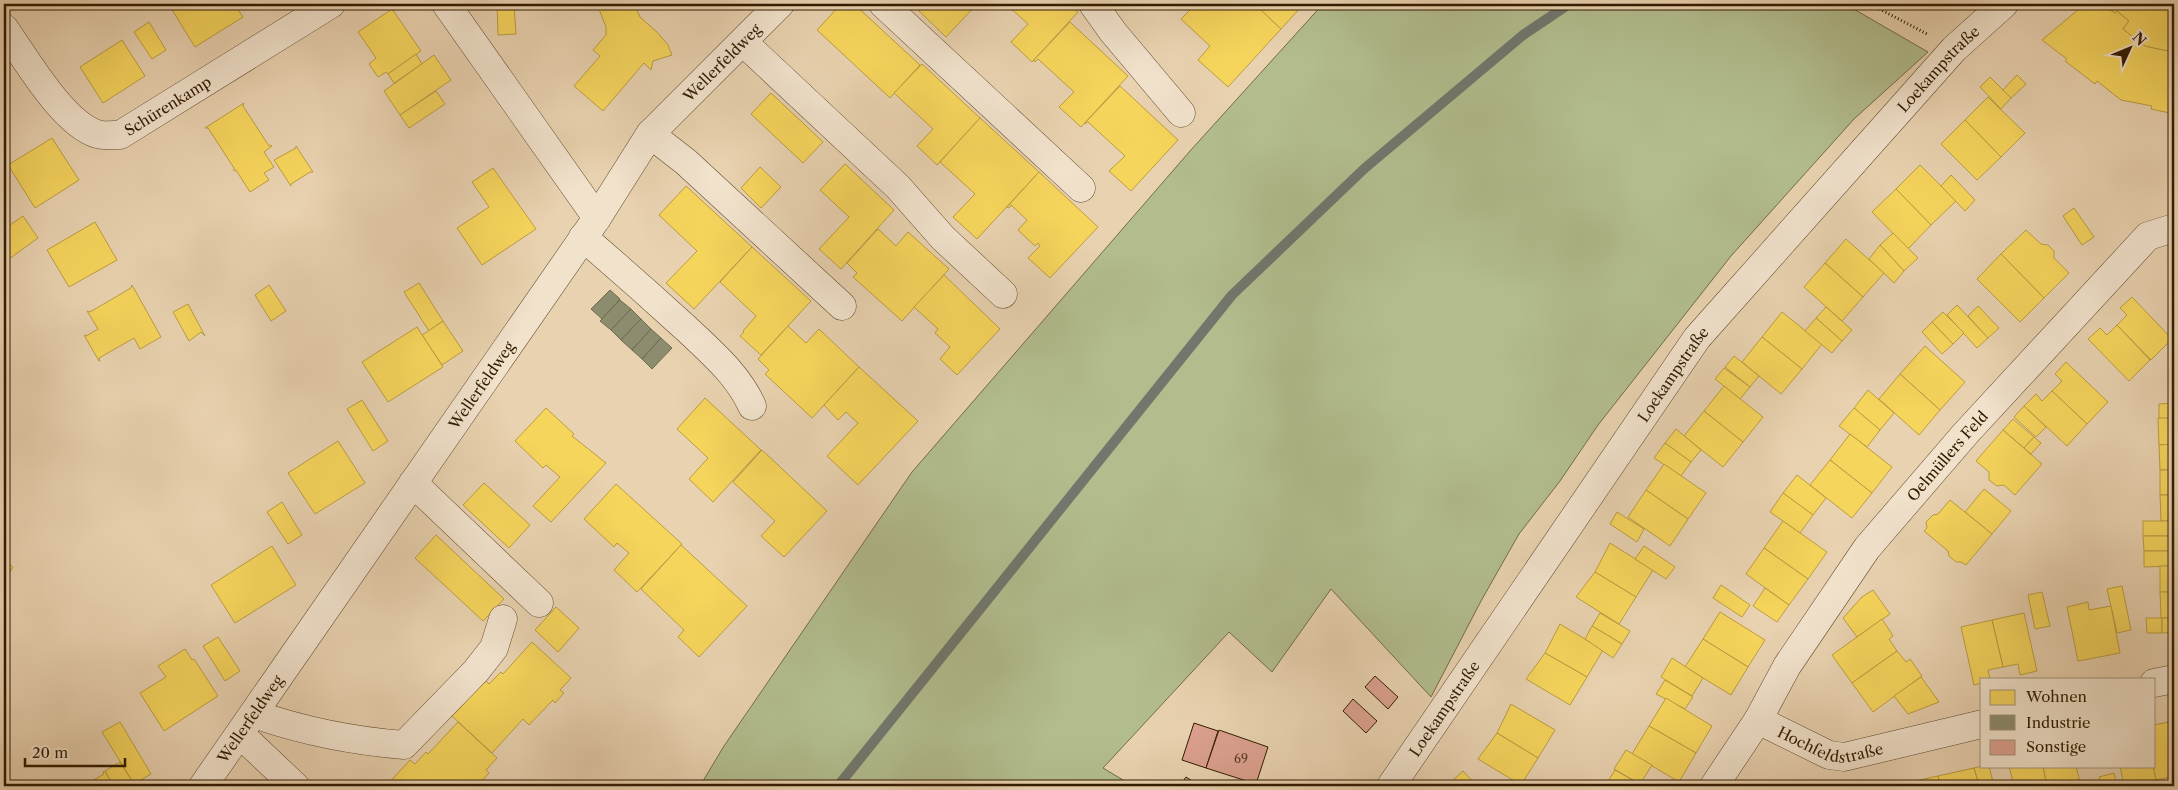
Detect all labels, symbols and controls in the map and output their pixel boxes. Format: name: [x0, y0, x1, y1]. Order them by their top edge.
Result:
street label: Wellerfeldweg: [678, 19, 765, 106]
street label: Loekampstraße: [1893, 21, 1983, 116]
north arrow: [2106, 22, 2156, 72]
text: N: [2129, 28, 2150, 50]
street label: Schürenkamp: [121, 71, 214, 140]
street label: Loekampstraße: [1633, 322, 1712, 425]
street label: Wellerfeldweg: [444, 337, 518, 433]
street label: Oelmüllers Feld: [1902, 407, 1991, 505]
street label: Loekampstraße: [1405, 657, 1483, 760]
street label: Wellerfeldweg: [212, 671, 287, 767]
legend: [1980, 678, 2156, 768]
text: Wohnen: [2025, 687, 2088, 706]
text: Industrie: [2026, 713, 2090, 732]
street label: Hochfeldstraße: [1775, 722, 1885, 767]
scale bar: [25, 735, 125, 767]
text: Sonstige: [2026, 737, 2086, 756]
text: 20 m: [32, 743, 68, 762]
house number: 69: [1234, 751, 1248, 766]

